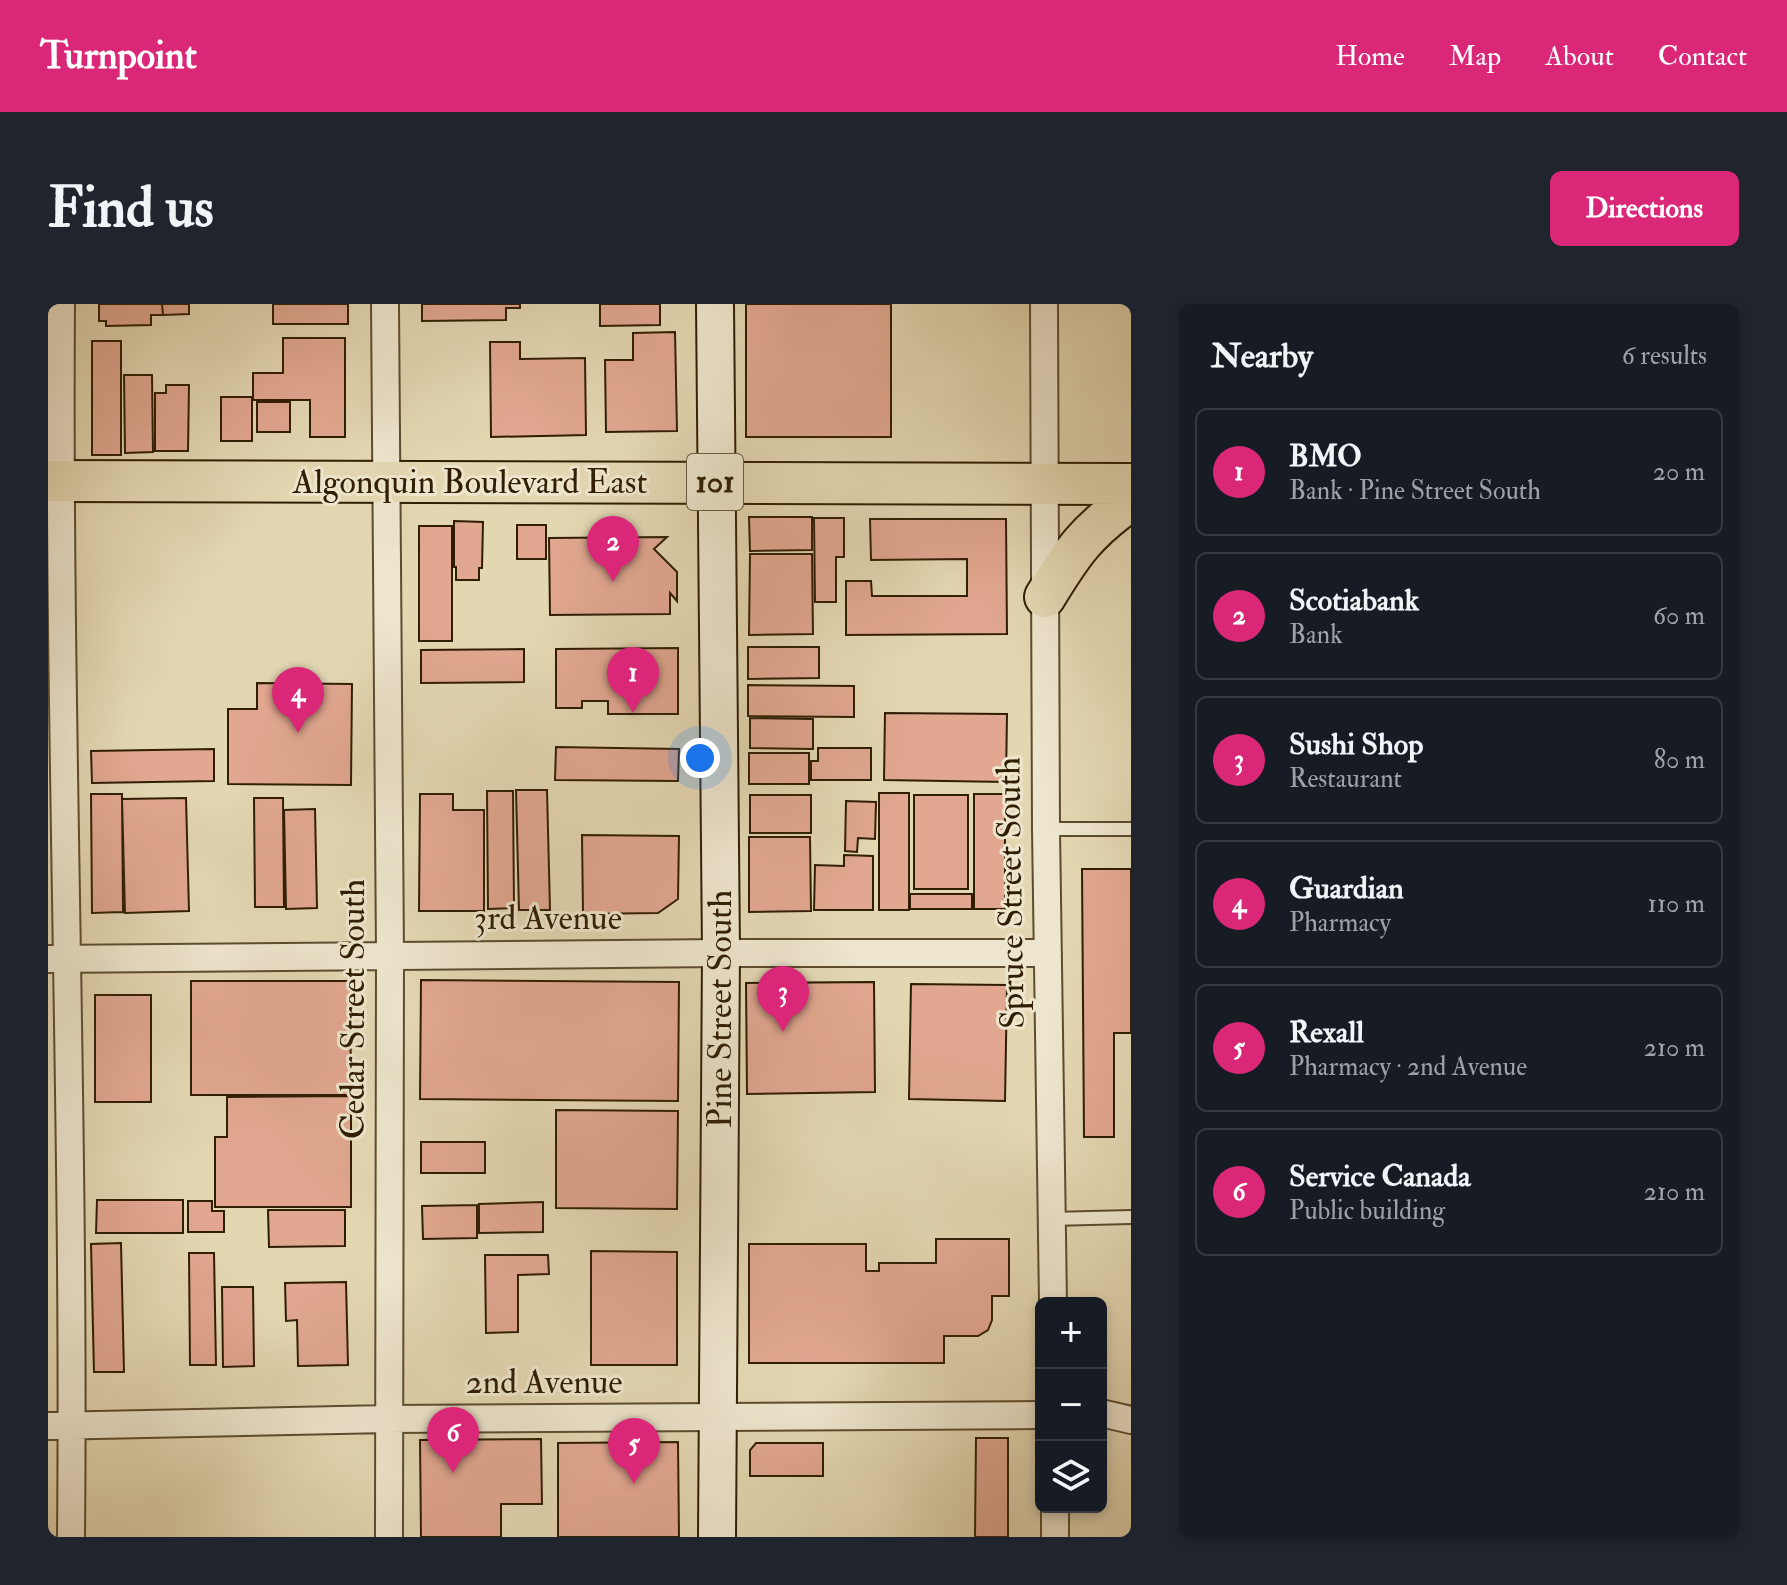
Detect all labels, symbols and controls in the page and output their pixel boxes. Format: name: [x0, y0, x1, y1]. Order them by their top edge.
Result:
text: Turnpoint: [40, 32, 197, 80]
text: Home: [1335, 39, 1405, 74]
text: Map: [1449, 39, 1501, 74]
text: About: [1545, 39, 1614, 74]
text: Contact: [1658, 39, 1747, 74]
button: Directions: [1550, 171, 1739, 246]
text: Find us: [48, 173, 214, 244]
text: Nearby: [1211, 335, 1313, 378]
text: 6 results: [1622, 340, 1707, 372]
text: BMO: [1289, 438, 1362, 475]
road number: 101: [687, 454, 743, 510]
text: 1: [1234, 456, 1244, 488]
text: 20 m: [1653, 456, 1705, 488]
street label: Algonquin Boulevard East: [292, 461, 647, 504]
text: Bank · Pine Street South: [1289, 475, 1541, 507]
pin: 2: [587, 516, 639, 582]
text: Scotiabank: [1289, 582, 1419, 619]
text: 2: [1232, 600, 1246, 632]
text: 60 m: [1653, 600, 1705, 632]
text: Bank: [1289, 619, 1343, 651]
pin: 1: [607, 647, 659, 713]
pin: 4: [272, 667, 324, 733]
text: Sushi Shop: [1289, 726, 1423, 763]
your location: [680, 738, 720, 778]
text: 3: [1234, 744, 1244, 776]
text: 80 m: [1654, 744, 1705, 776]
street label: Spruce Street South: [987, 756, 1035, 1029]
text: Restaurant: [1289, 763, 1402, 795]
text: Guardian: [1289, 870, 1404, 907]
street label: Cedar Street South: [332, 879, 375, 1139]
text: 4: [1232, 888, 1246, 920]
text: 110 m: [1648, 888, 1705, 920]
street label: Pine Street South: [699, 890, 742, 1128]
street label: 3rd Avenue: [474, 897, 622, 940]
text: Pharmacy: [1289, 907, 1391, 939]
pin: 3: [757, 966, 809, 1032]
text: Rexall: [1289, 1014, 1364, 1051]
text: 5: [1233, 1032, 1245, 1064]
text: 210 m: [1644, 1032, 1705, 1064]
text: Pharmacy · 2nd Avenue: [1289, 1051, 1527, 1083]
text: Service Canada: [1289, 1158, 1471, 1195]
text: 6: [1232, 1176, 1246, 1208]
text: 210 m: [1644, 1176, 1705, 1208]
text: Public building: [1289, 1195, 1445, 1227]
map controls: [1035, 1297, 1107, 1513]
button: +: [1035, 1297, 1107, 1369]
street label: 2nd Avenue: [466, 1361, 622, 1404]
button: −: [1035, 1369, 1107, 1441]
pin: 6: [427, 1407, 479, 1473]
pin: 5: [608, 1418, 660, 1484]
button: layers: [1035, 1441, 1107, 1513]

